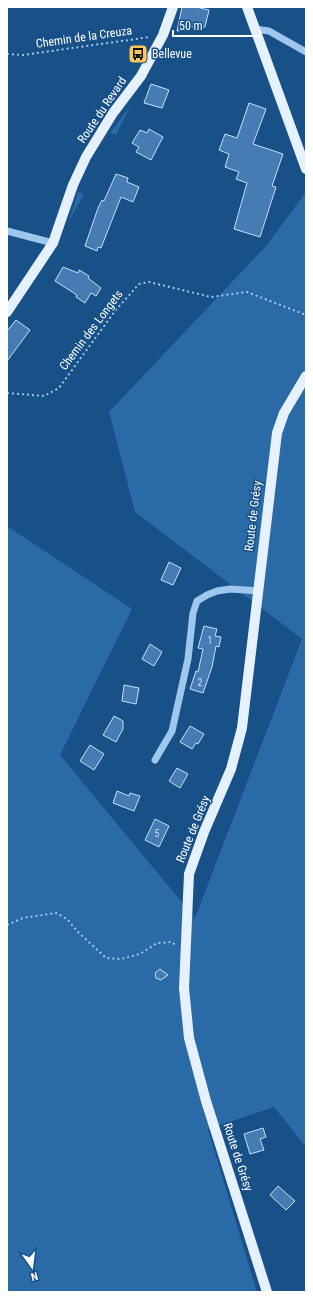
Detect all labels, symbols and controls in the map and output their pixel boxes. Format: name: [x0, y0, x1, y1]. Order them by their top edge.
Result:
scale bar: [173, 12, 260, 38]
text: 50 m: [179, 19, 203, 33]
street label: Chemin de la Creuza: [35, 23, 133, 51]
bus stop icon: Bellevue: [127, 43, 149, 65]
place label: Bellevue: [152, 47, 192, 61]
street label: Route du Revard: [75, 74, 129, 146]
street label: Chemin des Longets: [56, 287, 126, 373]
street label: Route de Grésy: [242, 480, 264, 552]
house number: 1: [208, 635, 212, 646]
house number: 2: [198, 677, 203, 688]
street label: Route de Grésy: [173, 793, 213, 865]
house number: 5: [155, 828, 160, 839]
street label: Route de Grésy: [220, 1121, 256, 1193]
north arrow: [12, 1247, 52, 1287]
text: N: [29, 1269, 39, 1283]

